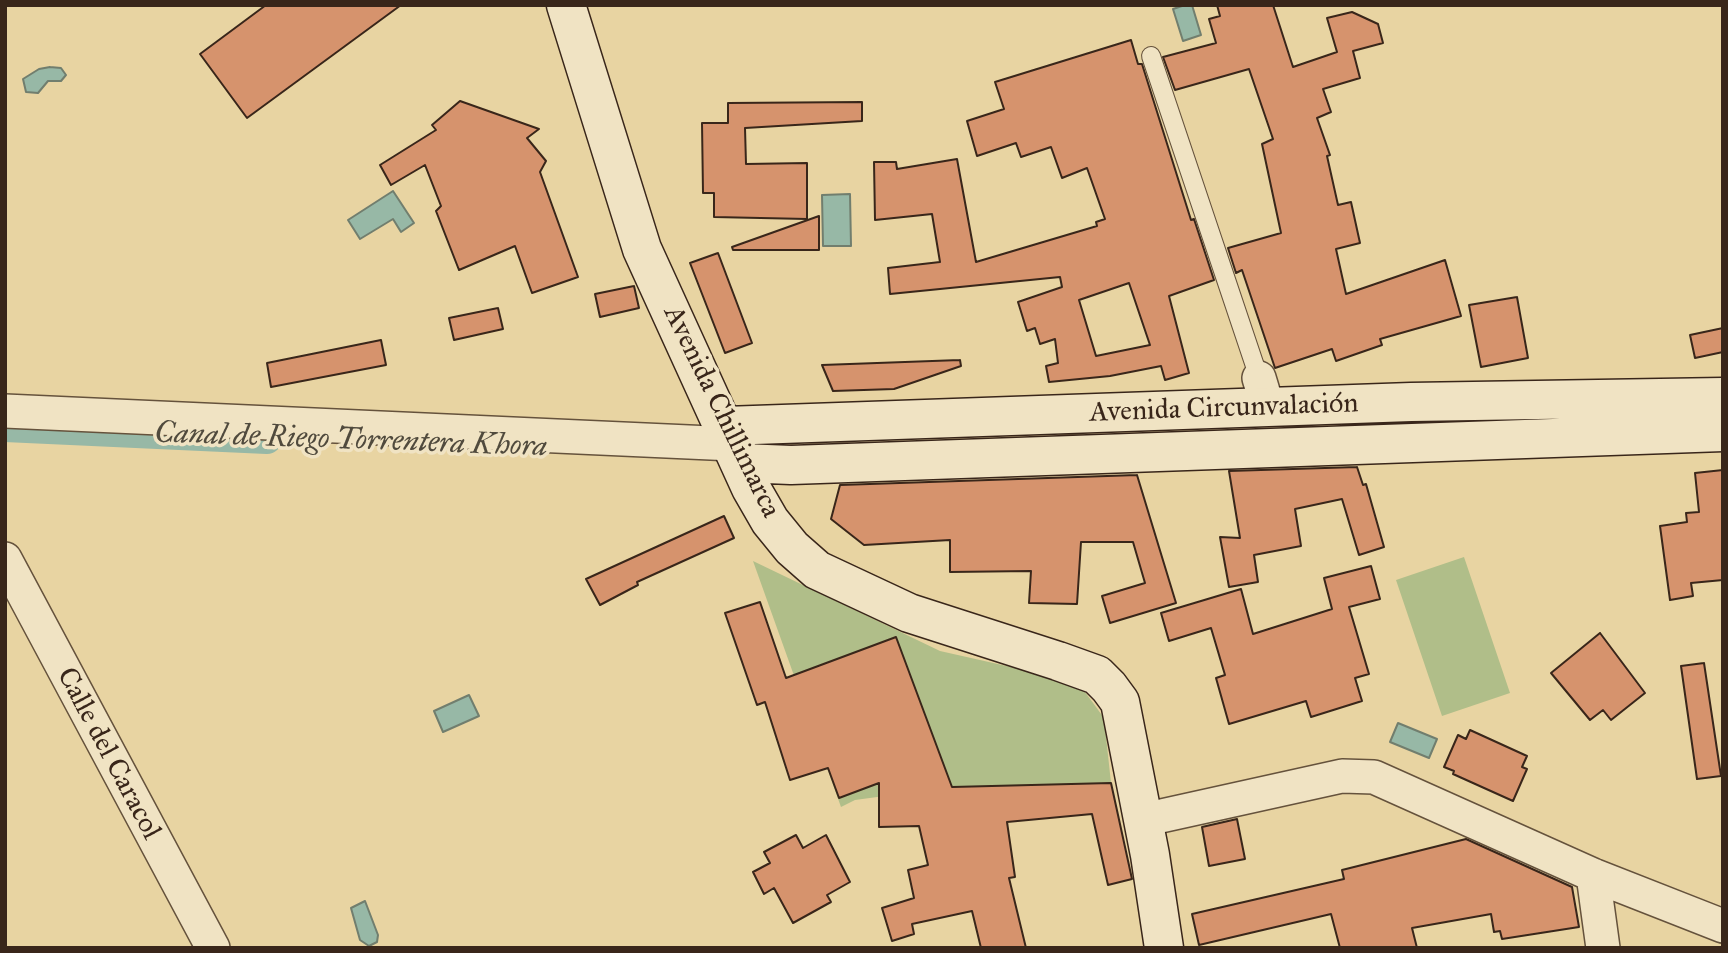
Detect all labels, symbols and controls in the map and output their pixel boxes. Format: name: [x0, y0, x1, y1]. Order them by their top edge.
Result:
street label: Avenida Chillimarca: [655, 301, 787, 523]
street label: Avenida Circunvalación: [1089, 388, 1359, 430]
water label: Canal de Riego Torrentera Khora: [154, 416, 548, 466]
street label: Calle del Caracol: [49, 662, 167, 846]

